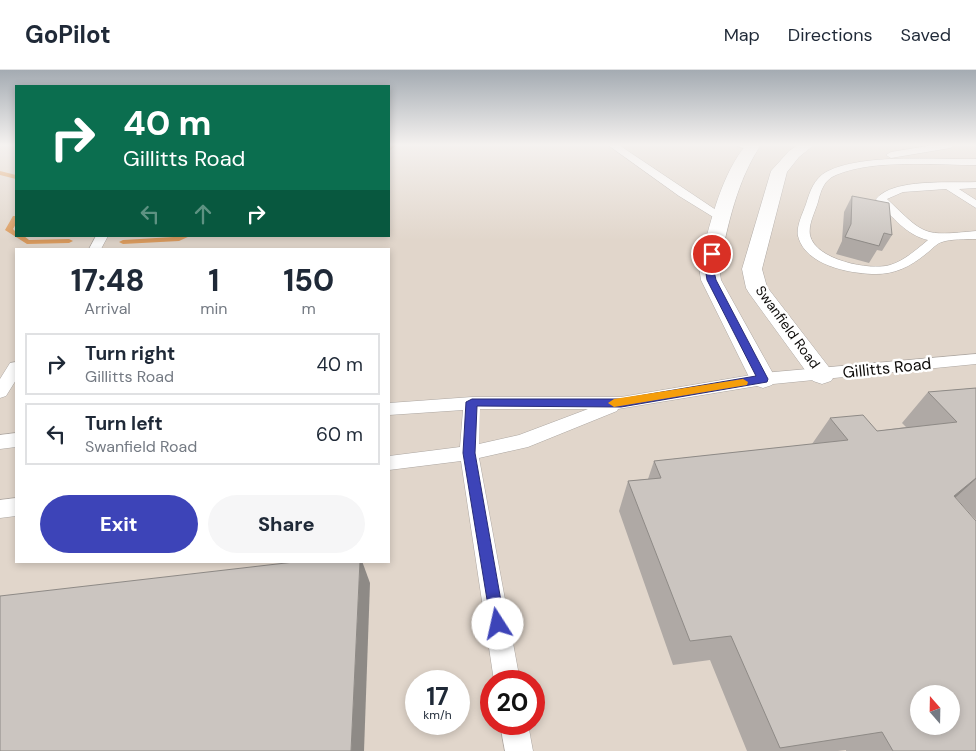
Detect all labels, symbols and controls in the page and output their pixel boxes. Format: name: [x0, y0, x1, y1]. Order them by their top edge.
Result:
text: GoPilot: [25, 19, 111, 50]
text: Map: [724, 23, 760, 47]
text: Directions: [788, 23, 873, 47]
text: Saved: [901, 23, 951, 47]
text: 40 m: [123, 100, 212, 146]
icon: right: [40, 105, 105, 170]
text: Gillitts Road: [123, 144, 245, 173]
icon: left: [136, 200, 164, 228]
icon: ahead: [189, 200, 217, 228]
icon: right: [242, 200, 270, 228]
pin: [691, 233, 733, 275]
icon: arrive: [698, 240, 726, 268]
text: 17:48: [71, 261, 144, 300]
text: 1: [208, 261, 219, 300]
text: 150: [283, 261, 334, 300]
street label: Swanfield Road: [752, 282, 824, 372]
text: Arrival: [84, 298, 131, 319]
text: min: [200, 298, 228, 319]
text: m: [302, 298, 316, 319]
text: Turn right: [85, 341, 175, 366]
icon: right: [42, 350, 70, 378]
text: 40 m: [316, 352, 363, 377]
street label: Gillitts Road: [842, 353, 932, 383]
text: Gillitts Road: [85, 366, 174, 387]
text: Turn left: [85, 411, 163, 436]
icon: left: [42, 420, 70, 448]
text: 60 m: [316, 422, 363, 447]
text: Swanfield Road: [85, 436, 197, 457]
button: Exit: [40, 495, 198, 553]
button: Share: [208, 495, 365, 553]
position arrow: [471, 597, 523, 649]
speed limit sign: 20: [480, 670, 545, 735]
text: 17: [426, 680, 449, 713]
north arrow: [910, 685, 960, 735]
map controls: [910, 685, 960, 735]
text: km/h: [423, 707, 452, 723]

